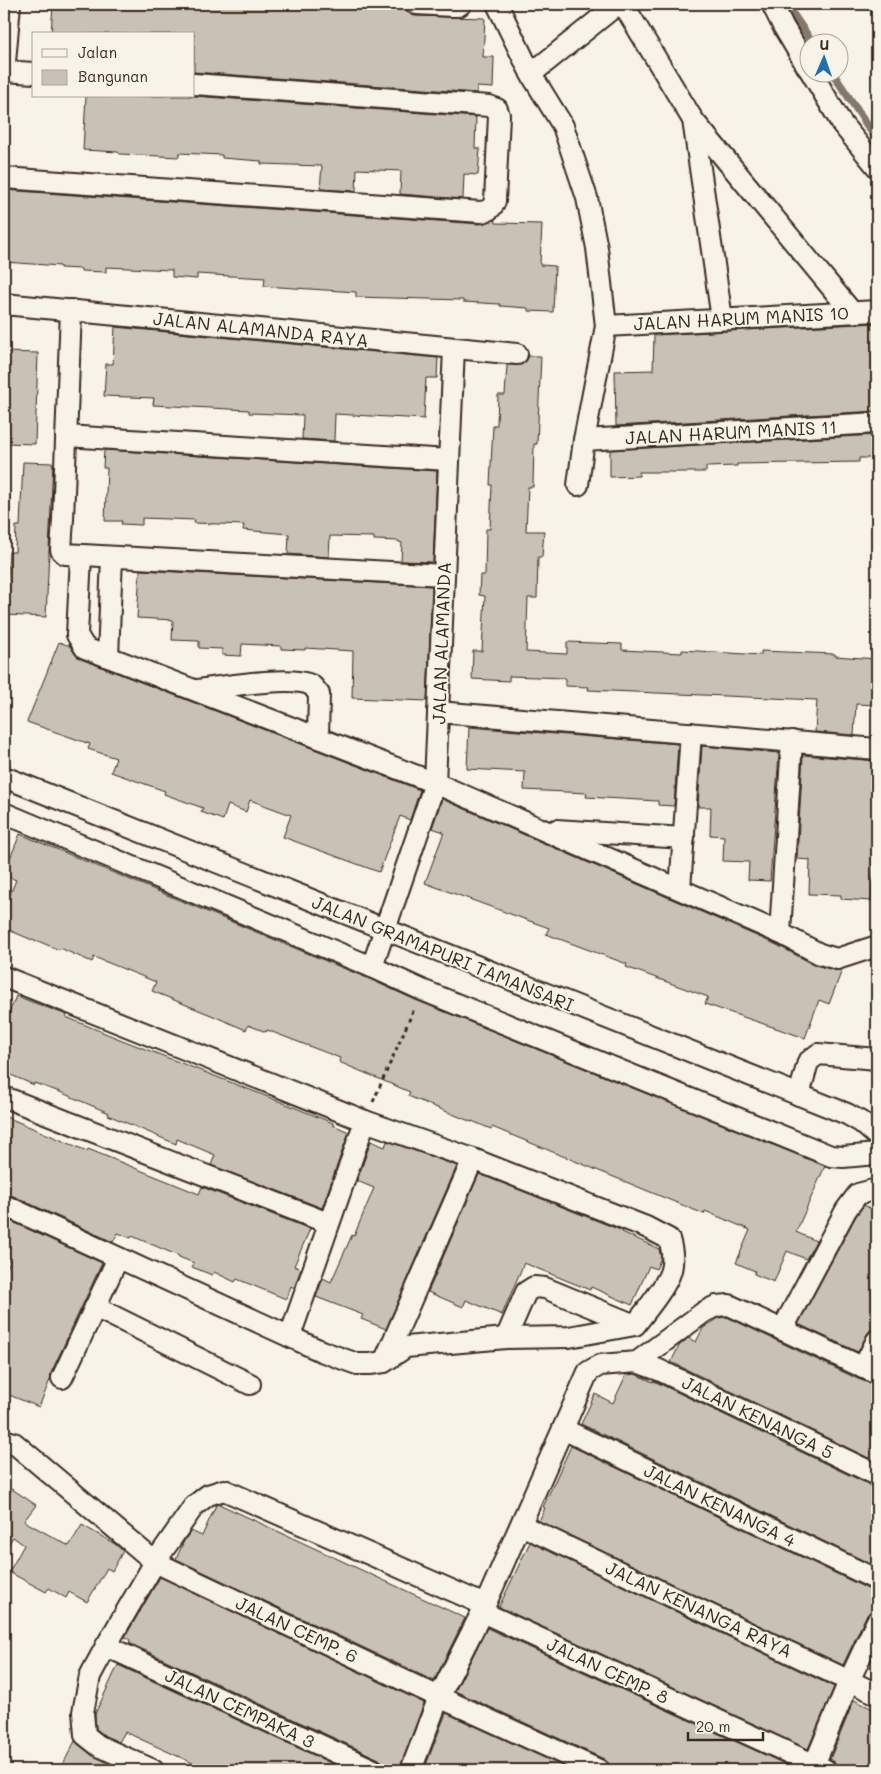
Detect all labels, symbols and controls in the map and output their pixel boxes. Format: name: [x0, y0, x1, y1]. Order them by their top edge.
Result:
legend: [32, 32, 195, 98]
north arrow: [798, 32, 848, 82]
text: U: [819, 35, 830, 54]
text: Jalan: [78, 42, 117, 62]
text: Bangunan: [78, 66, 148, 86]
street label: JALAN HARUM MANIS 10: [633, 300, 849, 336]
street label: JALAN ALAMANDA RAYA: [152, 306, 370, 352]
street label: JALAN HARUM MANIS 11: [624, 414, 838, 450]
street label: JALAN ALAMANDA: [426, 561, 456, 725]
street label: JALAN GRAMAPURI TAMANSARI: [309, 889, 577, 1017]
street label: JALAN KENANGA 5: [678, 1370, 838, 1464]
street label: JALAN KENANGA 4: [640, 1458, 800, 1552]
street label: JALAN KENANGA RAYA: [602, 1555, 796, 1663]
street label: JALAN CEMP. 6: [232, 1590, 362, 1668]
street label: JALAN CEMP. 8: [543, 1631, 673, 1709]
street label: JALAN CEMPAKA 3: [161, 1663, 319, 1753]
scale bar: [688, 1709, 764, 1741]
text: 20 m: [696, 1716, 730, 1736]

